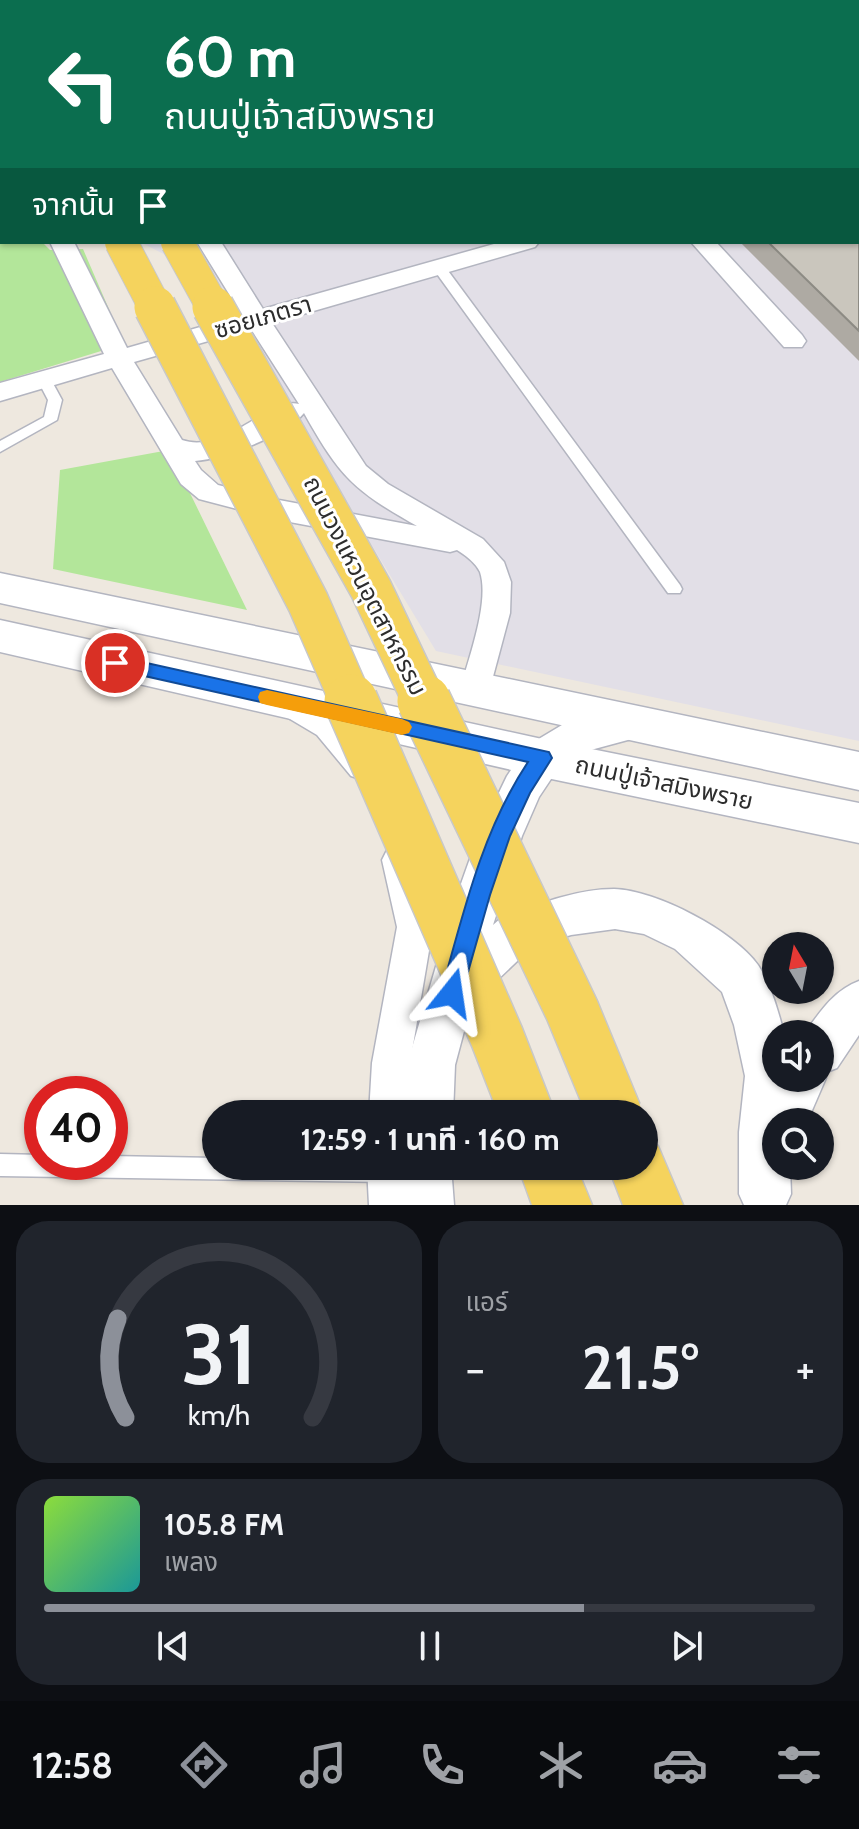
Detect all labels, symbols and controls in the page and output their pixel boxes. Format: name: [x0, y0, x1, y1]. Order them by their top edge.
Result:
text: 60 m: [164, 23, 296, 91]
icon: left: [32, 32, 136, 136]
text: ถนนปู่เจ้าสมิงพราย: [164, 94, 436, 138]
icon: arrive: [131, 184, 175, 228]
text: จากนั้น: [32, 186, 115, 223]
street label: ซอยเภตรา: [211, 289, 315, 344]
street label: ถนนวงแหวนอุตสาหกรรม: [297, 471, 433, 701]
pin: [81, 629, 149, 697]
icon: arrive: [93, 641, 137, 685]
street label: ถนนปู่เจ้าสมิงพราย: [572, 750, 756, 816]
north arrow: [762, 932, 834, 1004]
map controls: [762, 932, 834, 1180]
position arrow: [410, 951, 494, 1035]
button: sound: [762, 1020, 834, 1092]
speed limit sign: 40: [24, 1076, 128, 1180]
button: search: [762, 1108, 834, 1180]
text: 12:59 · 1 นาที · 160 m: [301, 1121, 560, 1158]
text: แอร์: [466, 1286, 508, 1318]
text: 31: [181, 1304, 257, 1405]
text: 21.5°: [582, 1331, 699, 1404]
text: −: [466, 1342, 485, 1395]
text: +: [796, 1342, 815, 1395]
text: km/h: [187, 1397, 250, 1432]
text: 105.8 FM: [164, 1506, 284, 1543]
text: เพลง: [164, 1546, 218, 1578]
icon: previous: [151, 1624, 195, 1668]
icon: pause: [408, 1624, 452, 1668]
icon: next: [665, 1624, 709, 1668]
icon: directions: [176, 1737, 232, 1793]
icon: music: [295, 1737, 351, 1793]
icon: phone: [414, 1737, 470, 1793]
icon: climate: [533, 1737, 589, 1793]
icon: car: [652, 1737, 708, 1793]
icon: filters: [771, 1737, 827, 1793]
text: 12:58: [32, 1743, 113, 1787]

